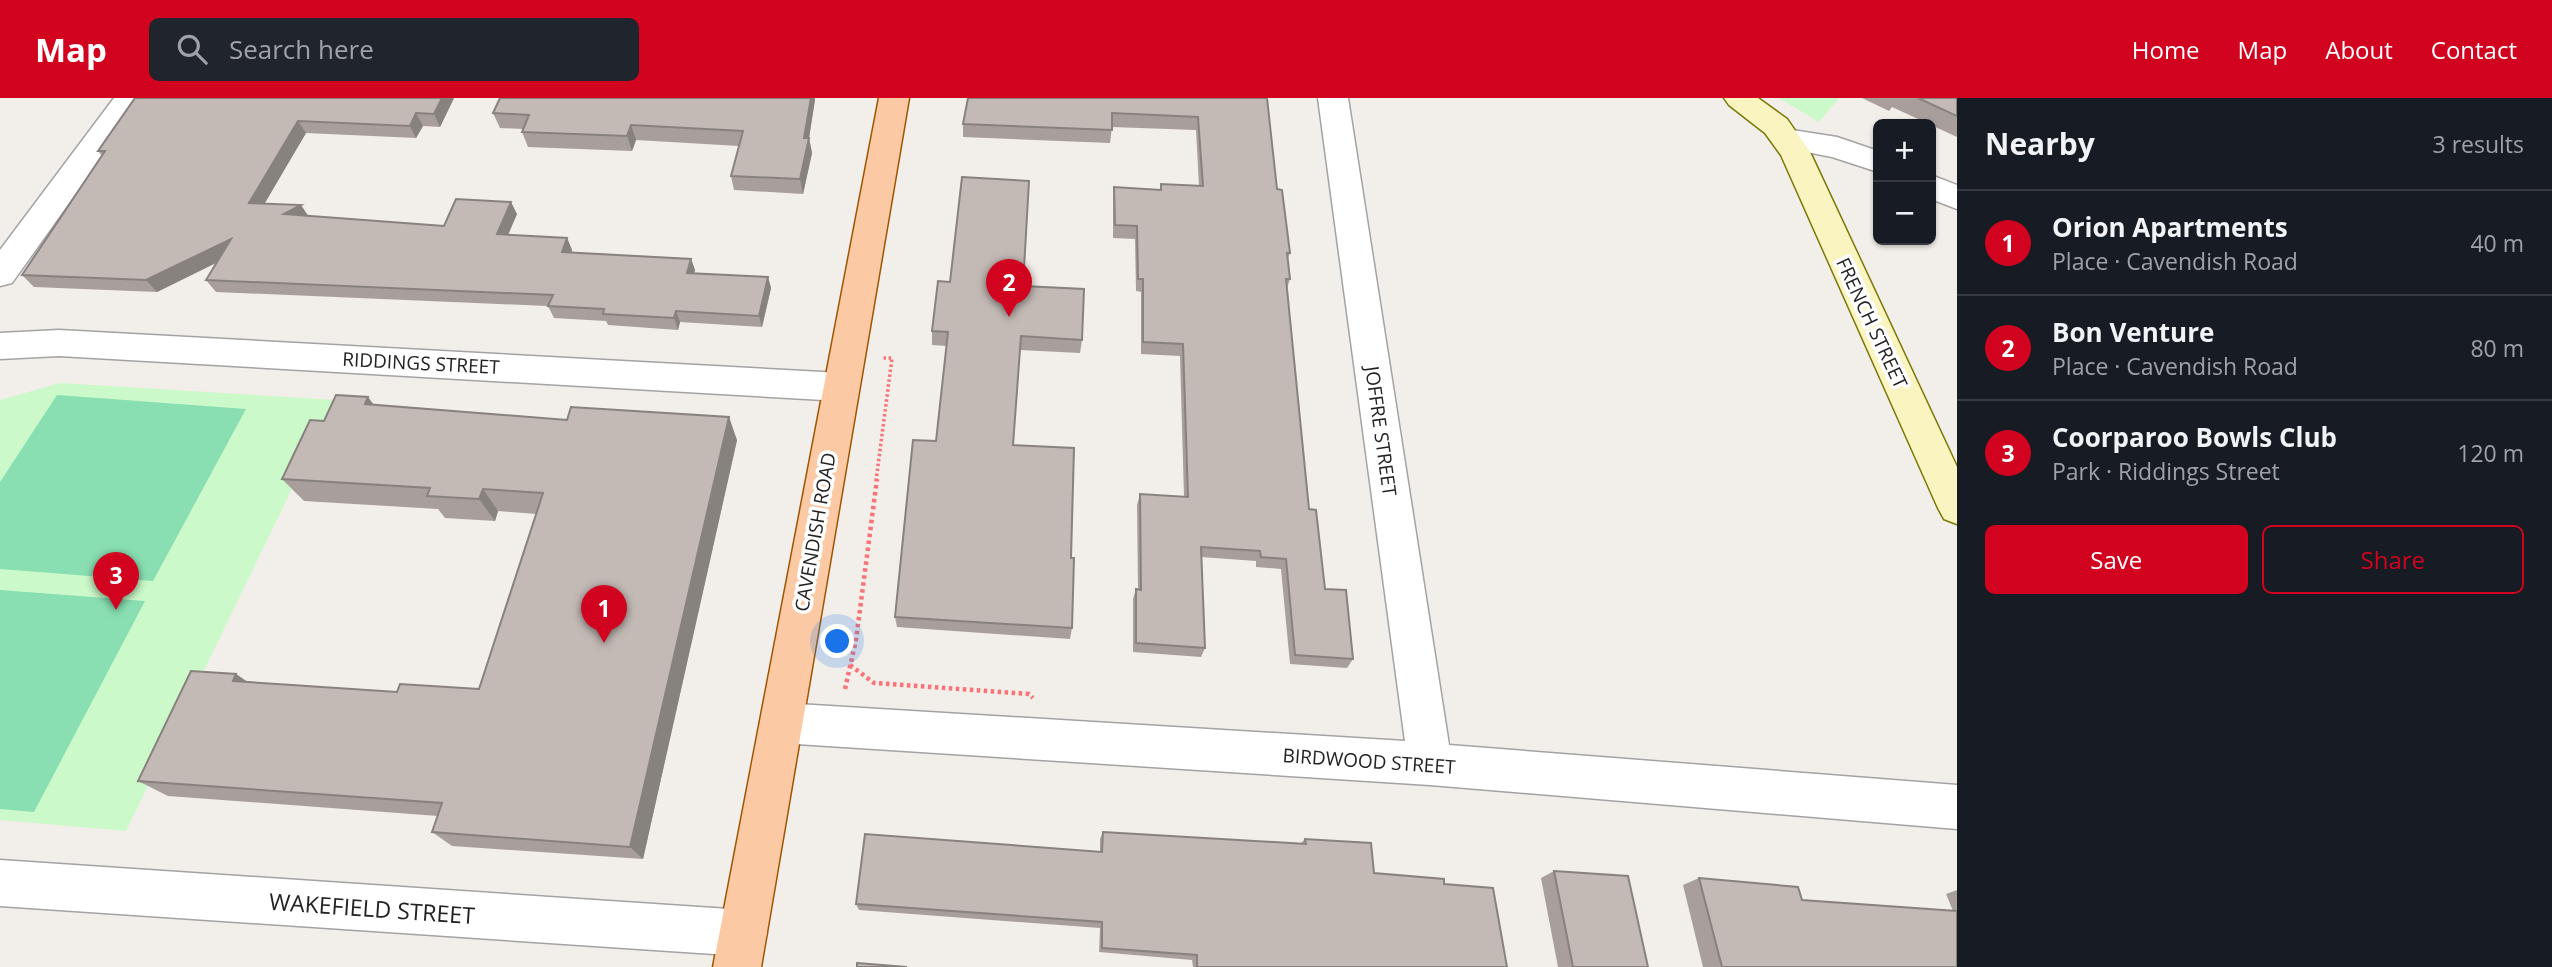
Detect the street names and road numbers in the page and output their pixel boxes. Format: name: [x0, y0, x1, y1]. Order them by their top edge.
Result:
street label: FRENCH STREET: [1830, 253, 1914, 393]
street label: RIDDINGS STREET: [342, 346, 501, 380]
street label: JOFFRE STREET: [1359, 362, 1403, 498]
street label: CAVENDISH ROAD: [788, 450, 842, 614]
street label: BIRDWOOD STREET: [1282, 742, 1457, 780]
street label: WAKEFIELD STREET: [268, 885, 476, 931]

